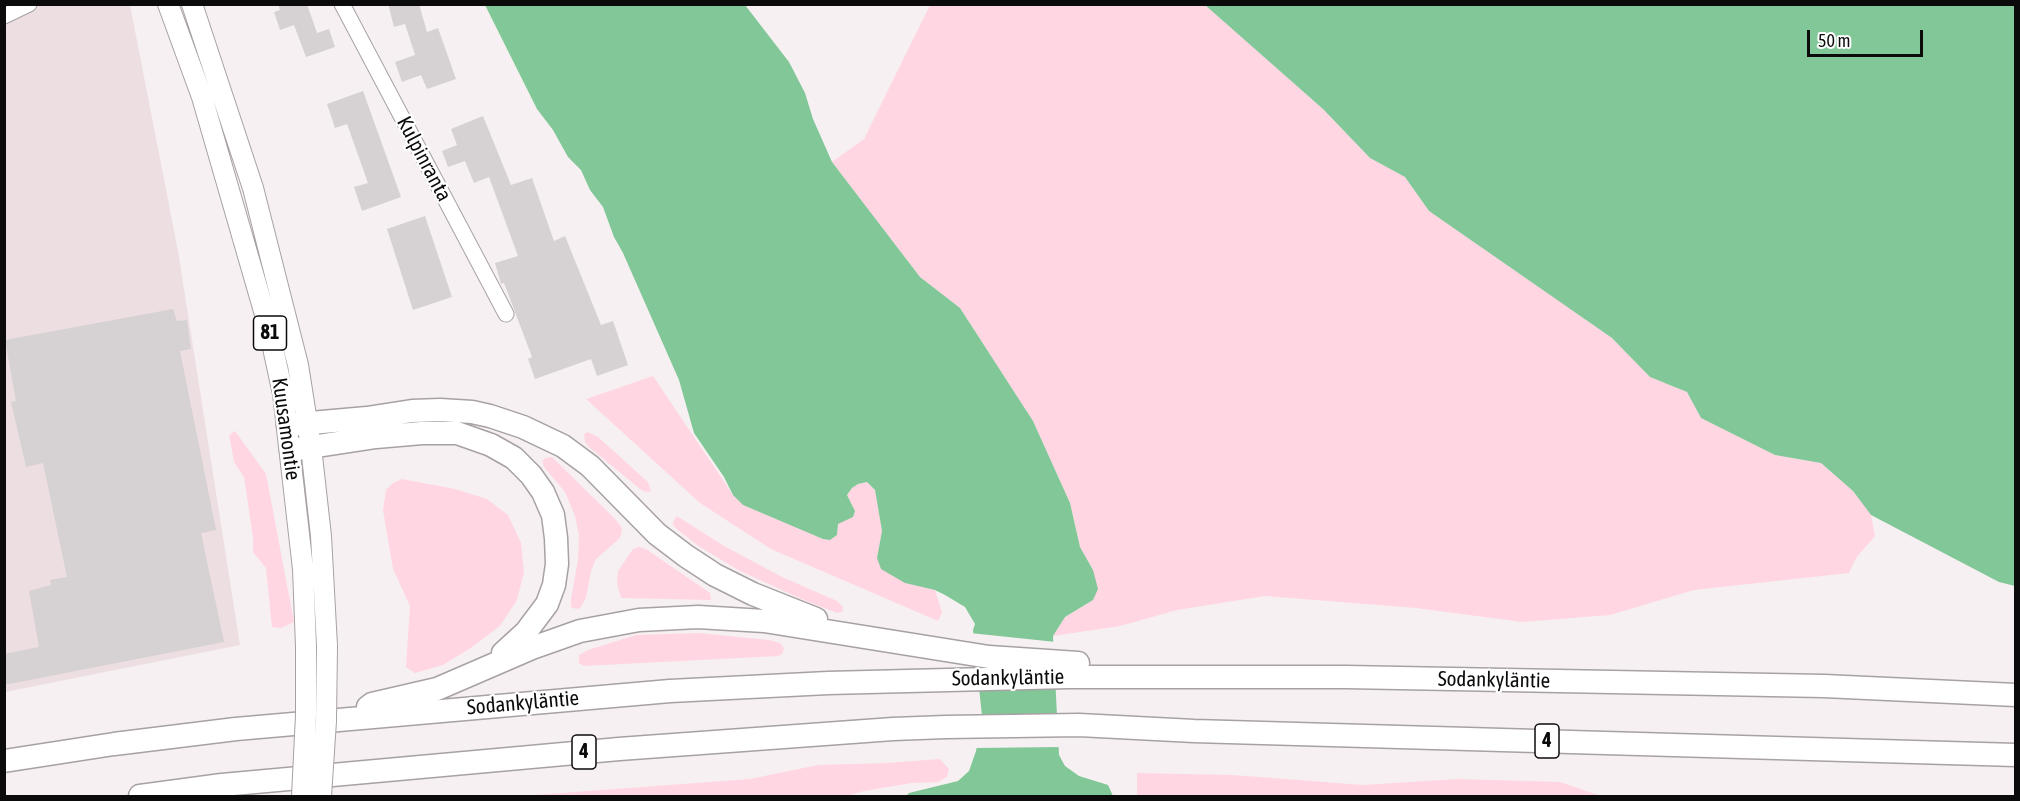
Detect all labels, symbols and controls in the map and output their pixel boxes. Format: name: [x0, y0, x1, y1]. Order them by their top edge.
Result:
scale bar: [1810, 18, 1926, 56]
text: 50 m: [1818, 30, 1850, 51]
street label: Kulpinranta: [391, 112, 457, 206]
road number: 81: [254, 316, 286, 350]
street label: Kuusamontie: [266, 376, 306, 482]
street label: Sodankyläntie: [952, 664, 1064, 692]
street label: Sodankyläntie: [1438, 666, 1550, 694]
street label: Sodankyläntie: [466, 686, 580, 720]
road number: 4: [1535, 724, 1559, 758]
road number: 4: [572, 735, 596, 769]

